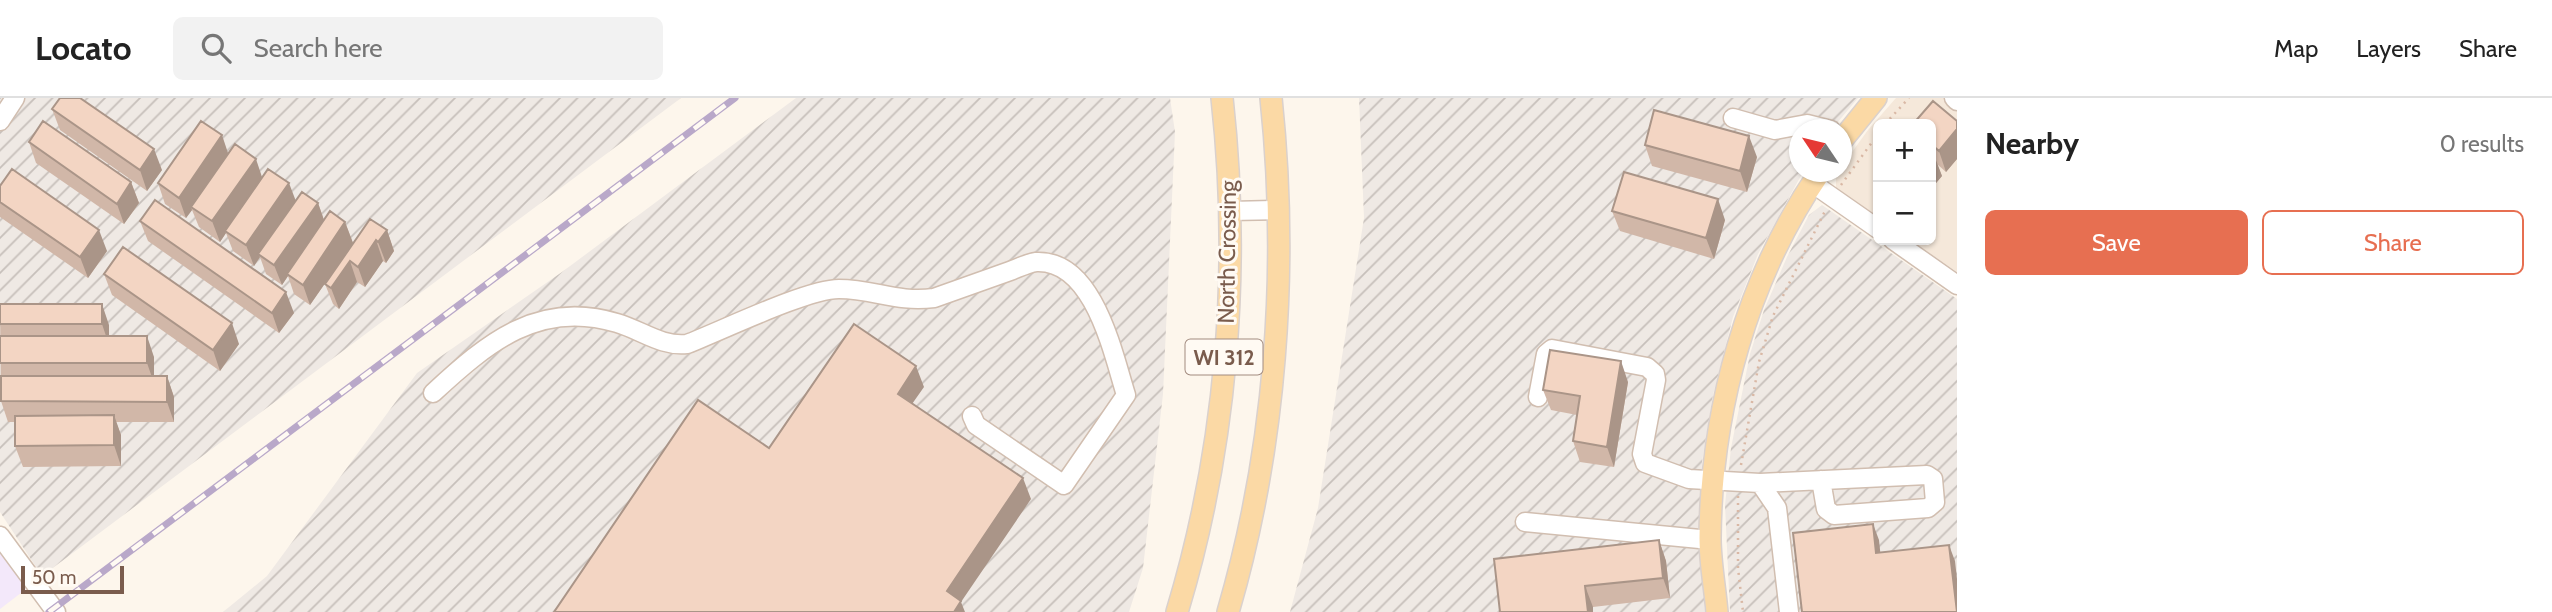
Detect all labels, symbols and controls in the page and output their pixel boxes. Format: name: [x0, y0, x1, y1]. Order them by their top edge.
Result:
search box: [173, 17, 663, 80]
text: Locato: [35, 28, 131, 68]
icon: search: [197, 29, 235, 67]
text: Search here: [253, 32, 383, 64]
text: Map: [2274, 34, 2318, 63]
text: Layers: [2356, 34, 2421, 63]
text: Share: [2459, 34, 2517, 63]
north arrow: [1789, 119, 1852, 182]
map controls: [1873, 119, 1936, 245]
button: +: [1873, 119, 1936, 182]
text: Nearby: [1985, 125, 2079, 162]
text: 0 results: [2440, 130, 2524, 158]
street label: North Crossing: [1212, 180, 1242, 324]
button: −: [1873, 182, 1936, 245]
button: Save: [1985, 210, 2248, 275]
button: Share: [2262, 210, 2524, 275]
road number: WI 312: [1186, 340, 1262, 374]
scale bar: [21, 563, 124, 595]
text: 50 m: [32, 566, 76, 589]

